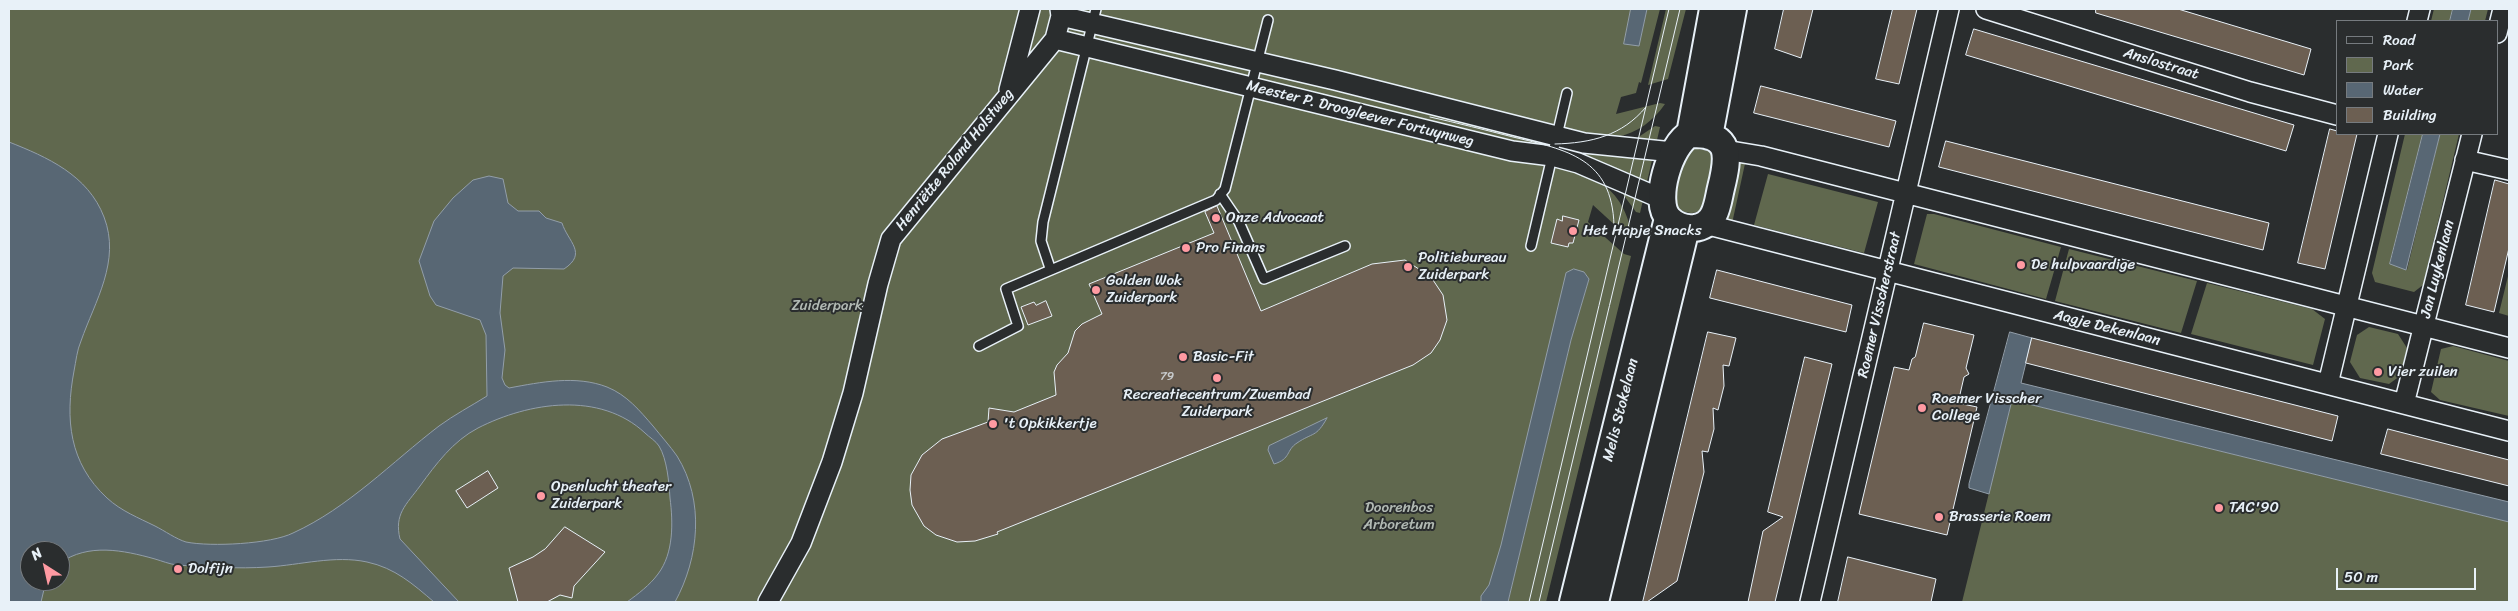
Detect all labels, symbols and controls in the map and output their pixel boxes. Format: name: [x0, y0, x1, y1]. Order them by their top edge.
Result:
legend: [2336, 20, 2498, 135]
text: Road: [2383, 27, 2415, 53]
street label: Anslostraat: [2121, 44, 2201, 84]
text: Park: [2383, 52, 2414, 78]
street label: Meester P. Droogleever Fortuynweg: [1244, 77, 1476, 151]
text: Water: [2383, 77, 2423, 103]
street label: Henriëtte Roland Holstweg: [892, 85, 1018, 235]
text: Building: [2383, 102, 2437, 128]
place label: Onze Advocaat: [1226, 209, 1324, 227]
marker: Onze Advocaat: [1210, 212, 1222, 224]
street label: Jan Luykenlaan: [2417, 218, 2459, 320]
place label: Het Hapje Snacks: [1583, 222, 1702, 240]
marker: Het Hapje Snacks: [1567, 225, 1579, 237]
street label: Roemer Visscherstraat: [1854, 230, 1906, 380]
place label: Pro Finans: [1196, 239, 1265, 257]
marker: Pro Finans: [1180, 242, 1192, 254]
place label: Politiebureau Zuiderpark: [1418, 249, 1507, 284]
place label: De hulpvaardige: [2031, 256, 2135, 274]
marker: De hulpvaardige: [2015, 259, 2027, 271]
marker: Politiebureau Zuiderpark: [1402, 261, 1414, 273]
place label: Golden Wok Zuiderpark: [1106, 272, 1182, 307]
marker: Golden Wok Zuiderpark: [1090, 284, 1102, 296]
park label: Zuiderpark: [791, 297, 863, 315]
street label: Aagje Dekenlaan: [2052, 306, 2162, 350]
place label: Basic-Fit: [1193, 348, 1254, 366]
marker: Basic-Fit: [1177, 351, 1189, 363]
street label: Melis Stokelaan: [1599, 356, 1643, 464]
place label: Vier zuilen: [2388, 363, 2458, 381]
marker: Vier zuilen: [2372, 366, 2384, 378]
house number: 79: [1160, 370, 1174, 384]
marker: Recreatiecentrum/Zwembad Zuiderpark: [1211, 372, 1223, 384]
place label: Recreatiecentrum/Zwembad Zuiderpark: [1124, 386, 1310, 421]
place label: Roemer Visscher College: [1932, 390, 2041, 425]
marker: Roemer Visscher College: [1916, 402, 1928, 414]
place label: 't Opkikkertje: [1003, 415, 1097, 433]
marker: 't Opkikkertje: [987, 418, 999, 430]
place label: Openlucht theater Zuiderpark: [551, 478, 671, 513]
marker: Openlucht theater Zuiderpark: [535, 490, 547, 502]
park label: Doorenbos Arboretum: [1363, 499, 1435, 534]
place label: TAC'90: [2229, 499, 2279, 517]
marker: TAC'90: [2213, 502, 2225, 514]
place label: Brasserie Roem: [1949, 508, 2051, 526]
marker: Brasserie Roem: [1933, 511, 1945, 523]
north arrow: [20, 541, 70, 591]
text: N: [26, 541, 48, 567]
scale bar: [2338, 558, 2478, 590]
place label: Dolfijn: [188, 560, 233, 578]
marker: Dolfijn: [172, 563, 184, 575]
text: 50 m: [2344, 564, 2378, 590]

